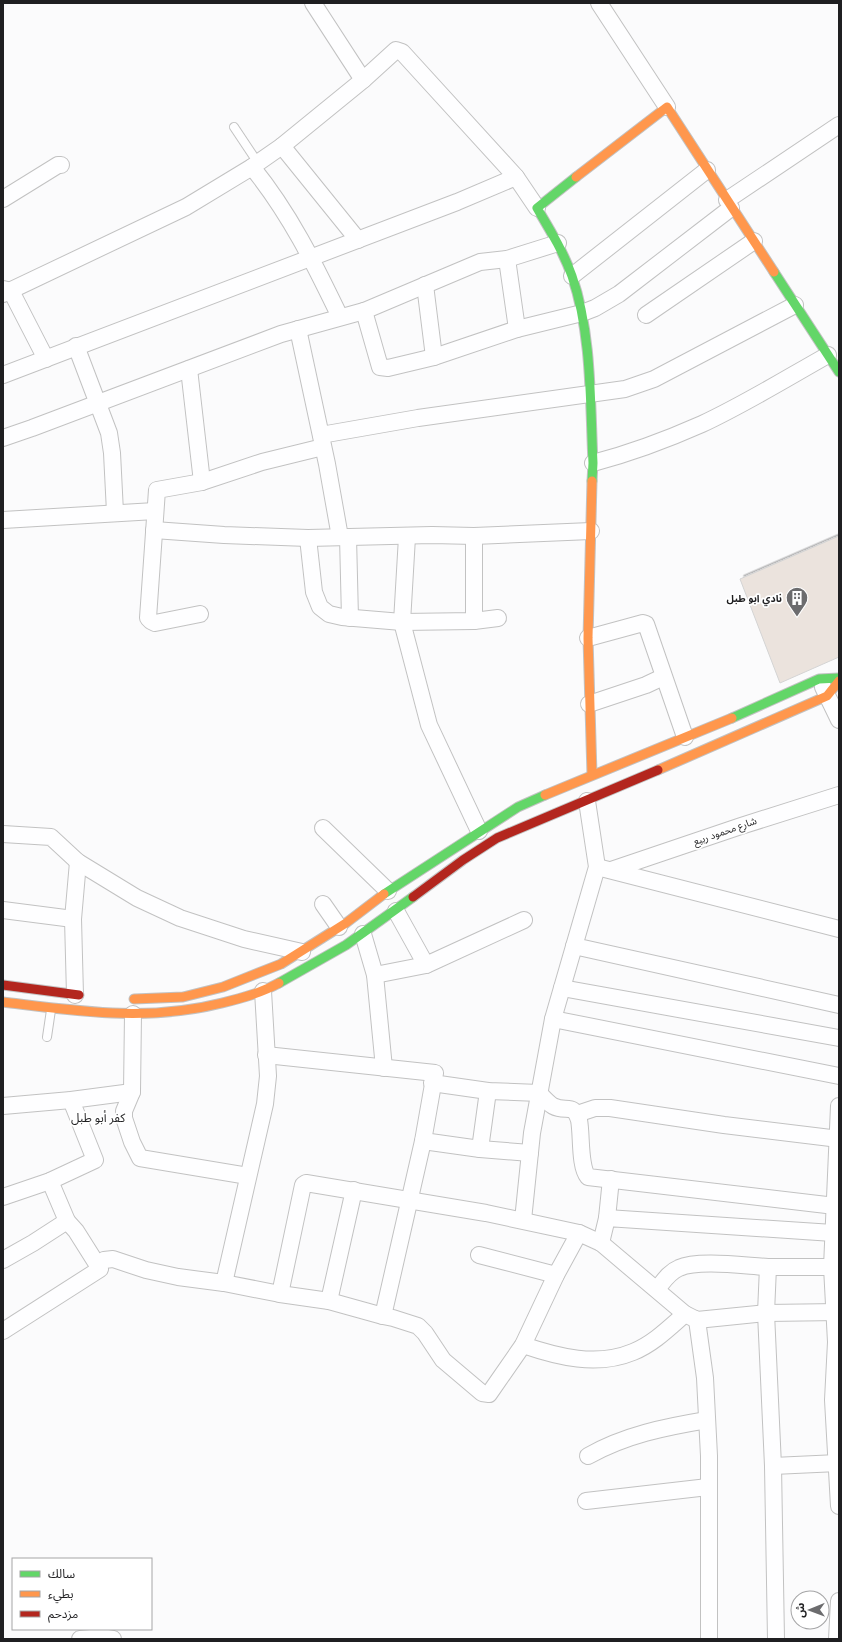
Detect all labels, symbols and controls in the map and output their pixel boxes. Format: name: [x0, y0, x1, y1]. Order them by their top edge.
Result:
building icon: نادي ابو طبل: [784, 585, 810, 618]
place label: نادي ابو طبل: [727, 592, 782, 607]
street label: شارع محمود ربيع: [692, 814, 759, 849]
district label: كفر أبو طبل: [71, 1110, 126, 1125]
legend: [12, 1558, 152, 1630]
text: سالك: [48, 1566, 75, 1581]
text: بطيء: [48, 1586, 74, 1604]
north arrow: [790, 1590, 830, 1630]
text: ش: [793, 1603, 807, 1618]
text: مزدحم: [48, 1606, 78, 1623]

